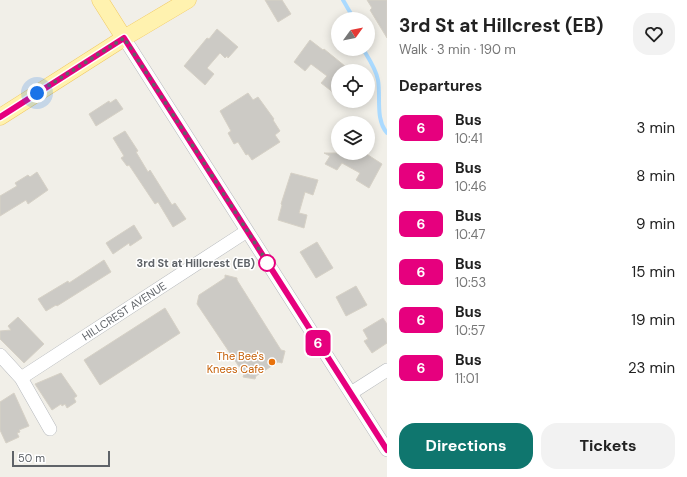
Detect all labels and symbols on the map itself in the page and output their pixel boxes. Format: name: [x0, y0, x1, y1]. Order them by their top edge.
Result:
north arrow: [331, 12, 375, 56]
your location: [27, 83, 47, 103]
marker: 3rd St at Hillcrest (EB): [258, 254, 276, 272]
place label: 3rd St at Hillcrest (EB): [137, 256, 255, 270]
street label: HILLCREST AVENUE: [79, 279, 169, 343]
line badge: 6: [305, 330, 331, 356]
place label: The Bee's Knees Cafe: [207, 349, 264, 376]
marker: The Bee's Knees Cafe: [267, 357, 277, 367]
scale bar: [12, 449, 110, 468]

